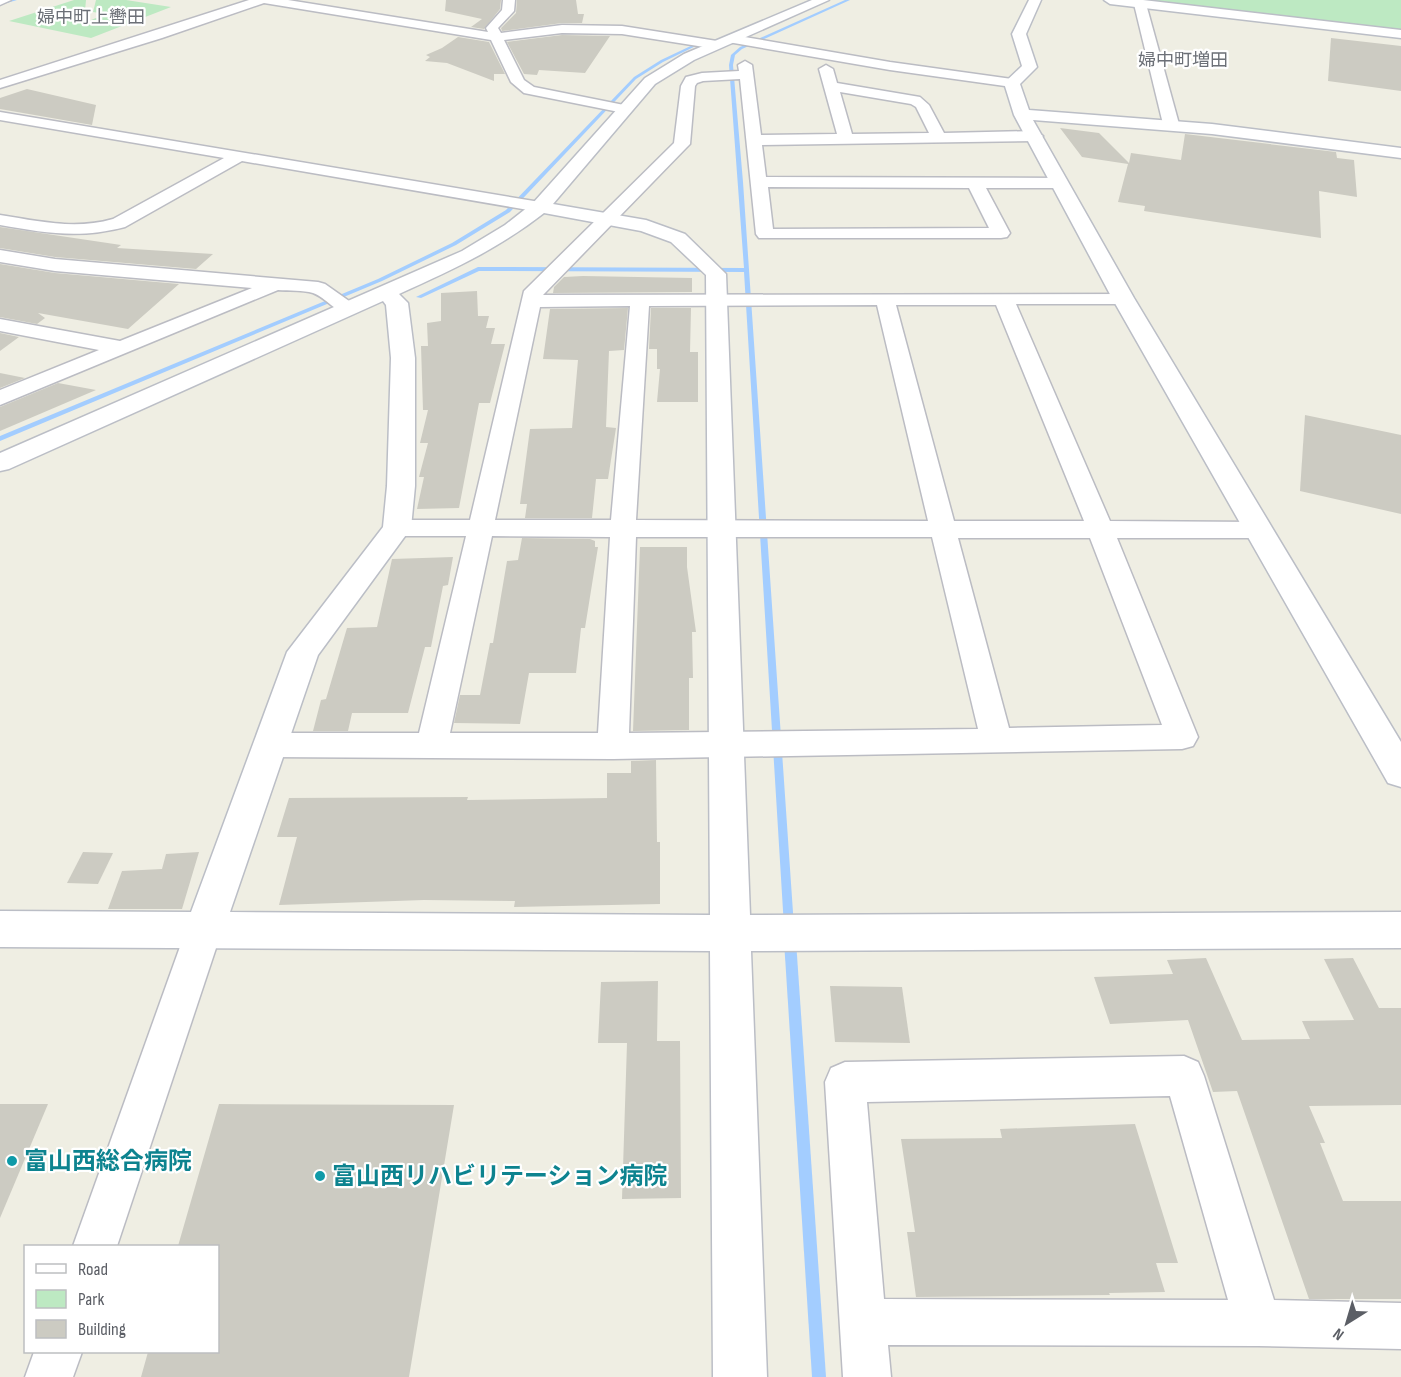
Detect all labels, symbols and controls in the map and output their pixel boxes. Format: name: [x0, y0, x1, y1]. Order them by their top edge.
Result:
district label: 婦中町上轡田: [37, 7, 145, 28]
district label: 婦中町増田: [1138, 50, 1228, 71]
place label: 富山西総合病院: [24, 1147, 192, 1176]
marker: 富山西総合病院: [5, 1154, 19, 1168]
place label: 富山西リハビリテーション病院: [332, 1162, 668, 1191]
marker: 富山西リハビリテーション病院: [313, 1169, 327, 1183]
legend: [24, 1245, 219, 1353]
text: Road: [78, 1259, 108, 1280]
text: Park: [78, 1289, 104, 1310]
north arrow: [1317, 1293, 1377, 1353]
text: Building: [78, 1319, 126, 1340]
text: N: [1330, 1324, 1348, 1344]

